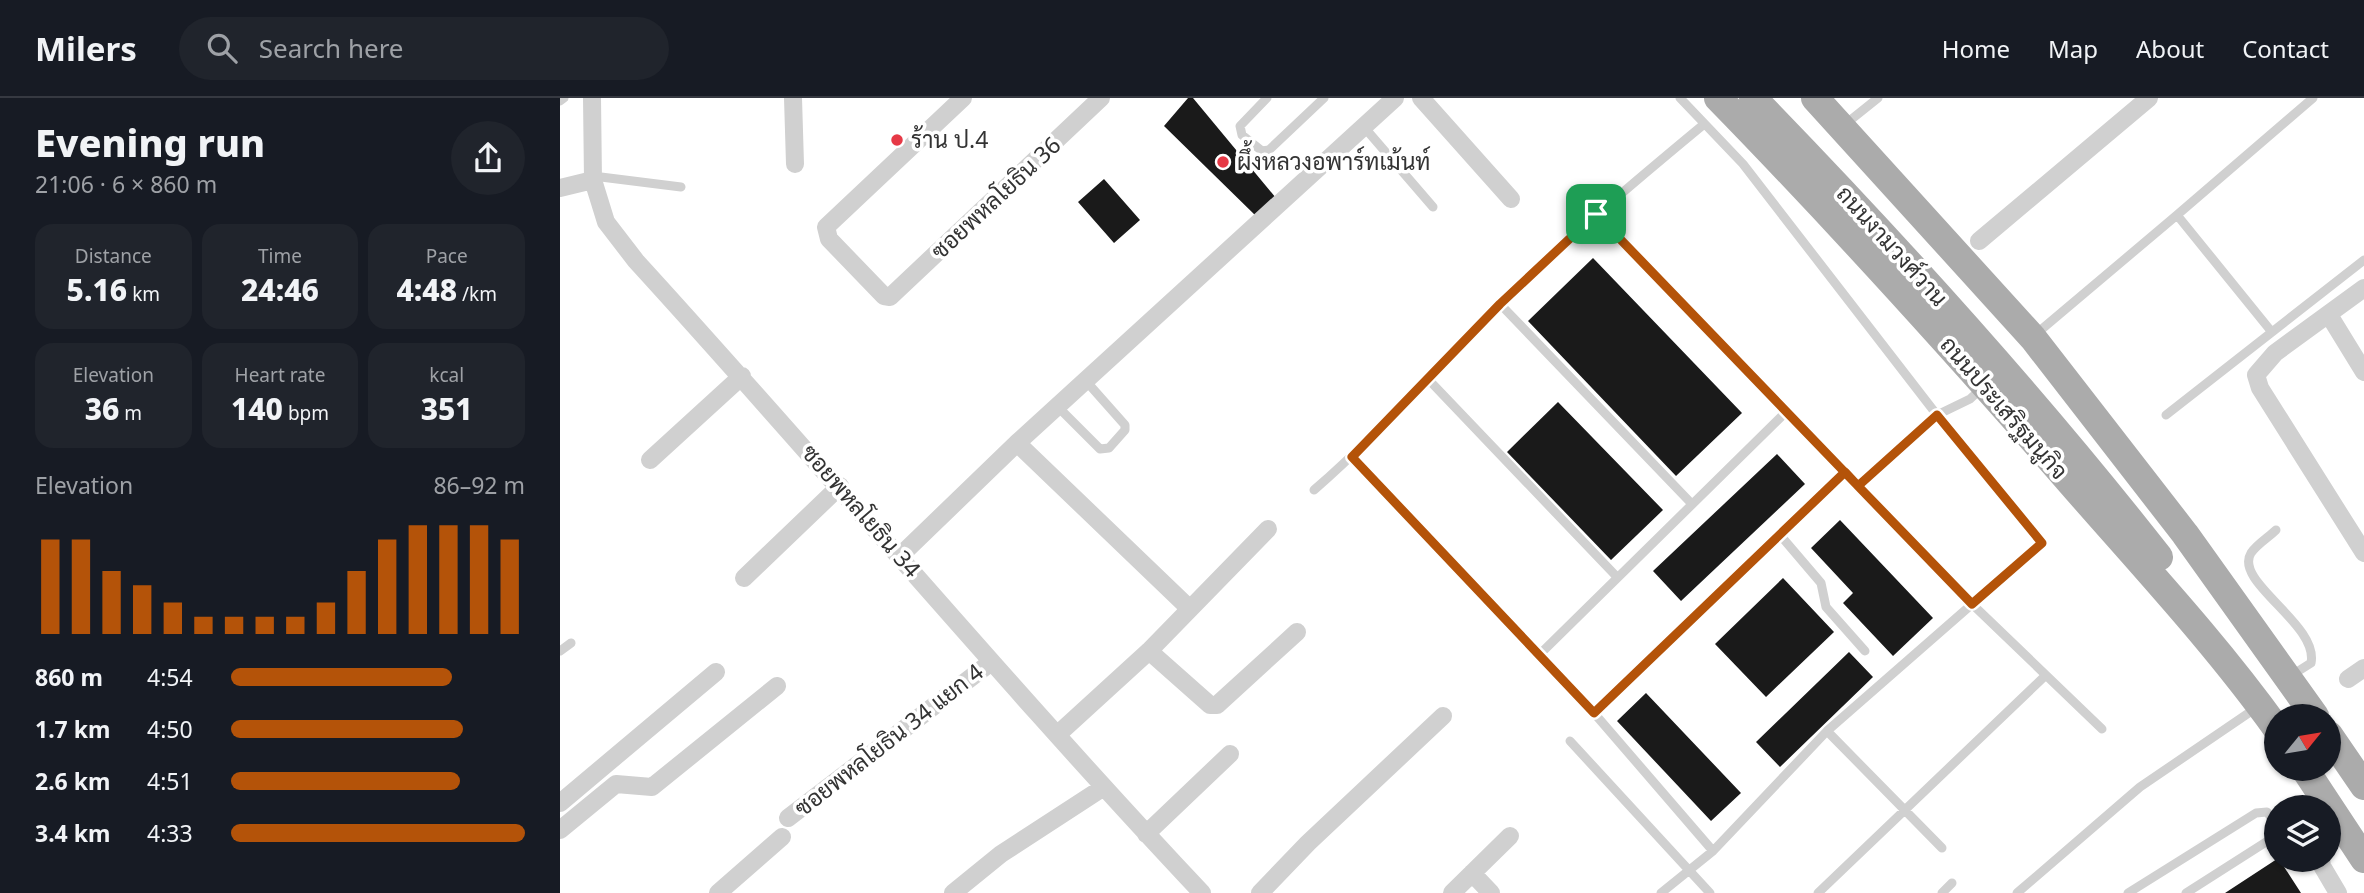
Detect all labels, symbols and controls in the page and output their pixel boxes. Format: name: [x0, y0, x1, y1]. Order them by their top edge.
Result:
search box: [179, 17, 669, 80]
text: Milers: [35, 26, 137, 71]
icon: search: [203, 29, 241, 67]
text: Search here: [259, 30, 404, 66]
text: Home: [1942, 32, 2010, 65]
text: Map: [2048, 32, 2098, 65]
text: About: [2136, 32, 2204, 65]
text: Contact: [2242, 32, 2329, 65]
text: Evening run: [35, 116, 265, 168]
button: share: [451, 121, 525, 195]
place label: ร้าน ป.4: [911, 123, 988, 155]
street label: ซอยพหลโยธิน 36: [923, 129, 1067, 266]
marker: ร้าน ป.4: [889, 132, 905, 148]
place label: ผึ้งหลวงอพาร์ทเม้นท์: [1237, 140, 1430, 177]
marker: ผึ้งหลวงอพาร์ทเม้นท์: [1215, 154, 1231, 170]
text: 21:06 · 6 × 860 m: [35, 168, 217, 200]
street label: ถนนงามวงศ์วาน: [1830, 178, 1955, 313]
pin: [1566, 184, 1626, 244]
icon: arrive: [1577, 195, 1615, 233]
text: Distance: [75, 243, 152, 269]
text: Time: [258, 243, 302, 269]
text: Pace: [426, 243, 468, 269]
text: 5.16: [67, 269, 127, 310]
text: 24:46: [241, 269, 319, 310]
text: 4:48: [396, 269, 457, 310]
text: km: [127, 281, 160, 307]
text: /km: [457, 281, 497, 307]
street label: ถนนประเสริฐมนูกิจ: [1932, 329, 2076, 487]
text: Elevation: [73, 362, 154, 388]
text: Heart rate: [235, 362, 325, 388]
text: kcal: [429, 362, 464, 388]
text: 36: [85, 388, 119, 429]
text: 140: [231, 388, 283, 429]
text: 351: [421, 388, 473, 429]
text: m: [119, 400, 142, 426]
text: bpm: [283, 400, 329, 426]
street label: ซอยพหลโยธิน 34: [795, 437, 928, 584]
text: Elevation: [35, 469, 133, 501]
text: 86–92 m: [433, 469, 525, 501]
street label: ซอยพหลโยธิน 34 แยก 4: [787, 655, 989, 823]
text: 860 m: [35, 661, 103, 693]
text: 4:54: [147, 661, 193, 693]
north arrow: [2264, 704, 2342, 780]
map controls: [2264, 704, 2341, 872]
text: 1.7 km: [35, 713, 110, 745]
text: 4:50: [147, 713, 193, 745]
text: 2.6 km: [35, 765, 110, 797]
text: 4:51: [147, 765, 193, 797]
button: layers: [2264, 795, 2341, 872]
text: 3.4 km: [35, 817, 110, 849]
text: 4:33: [147, 817, 193, 849]

